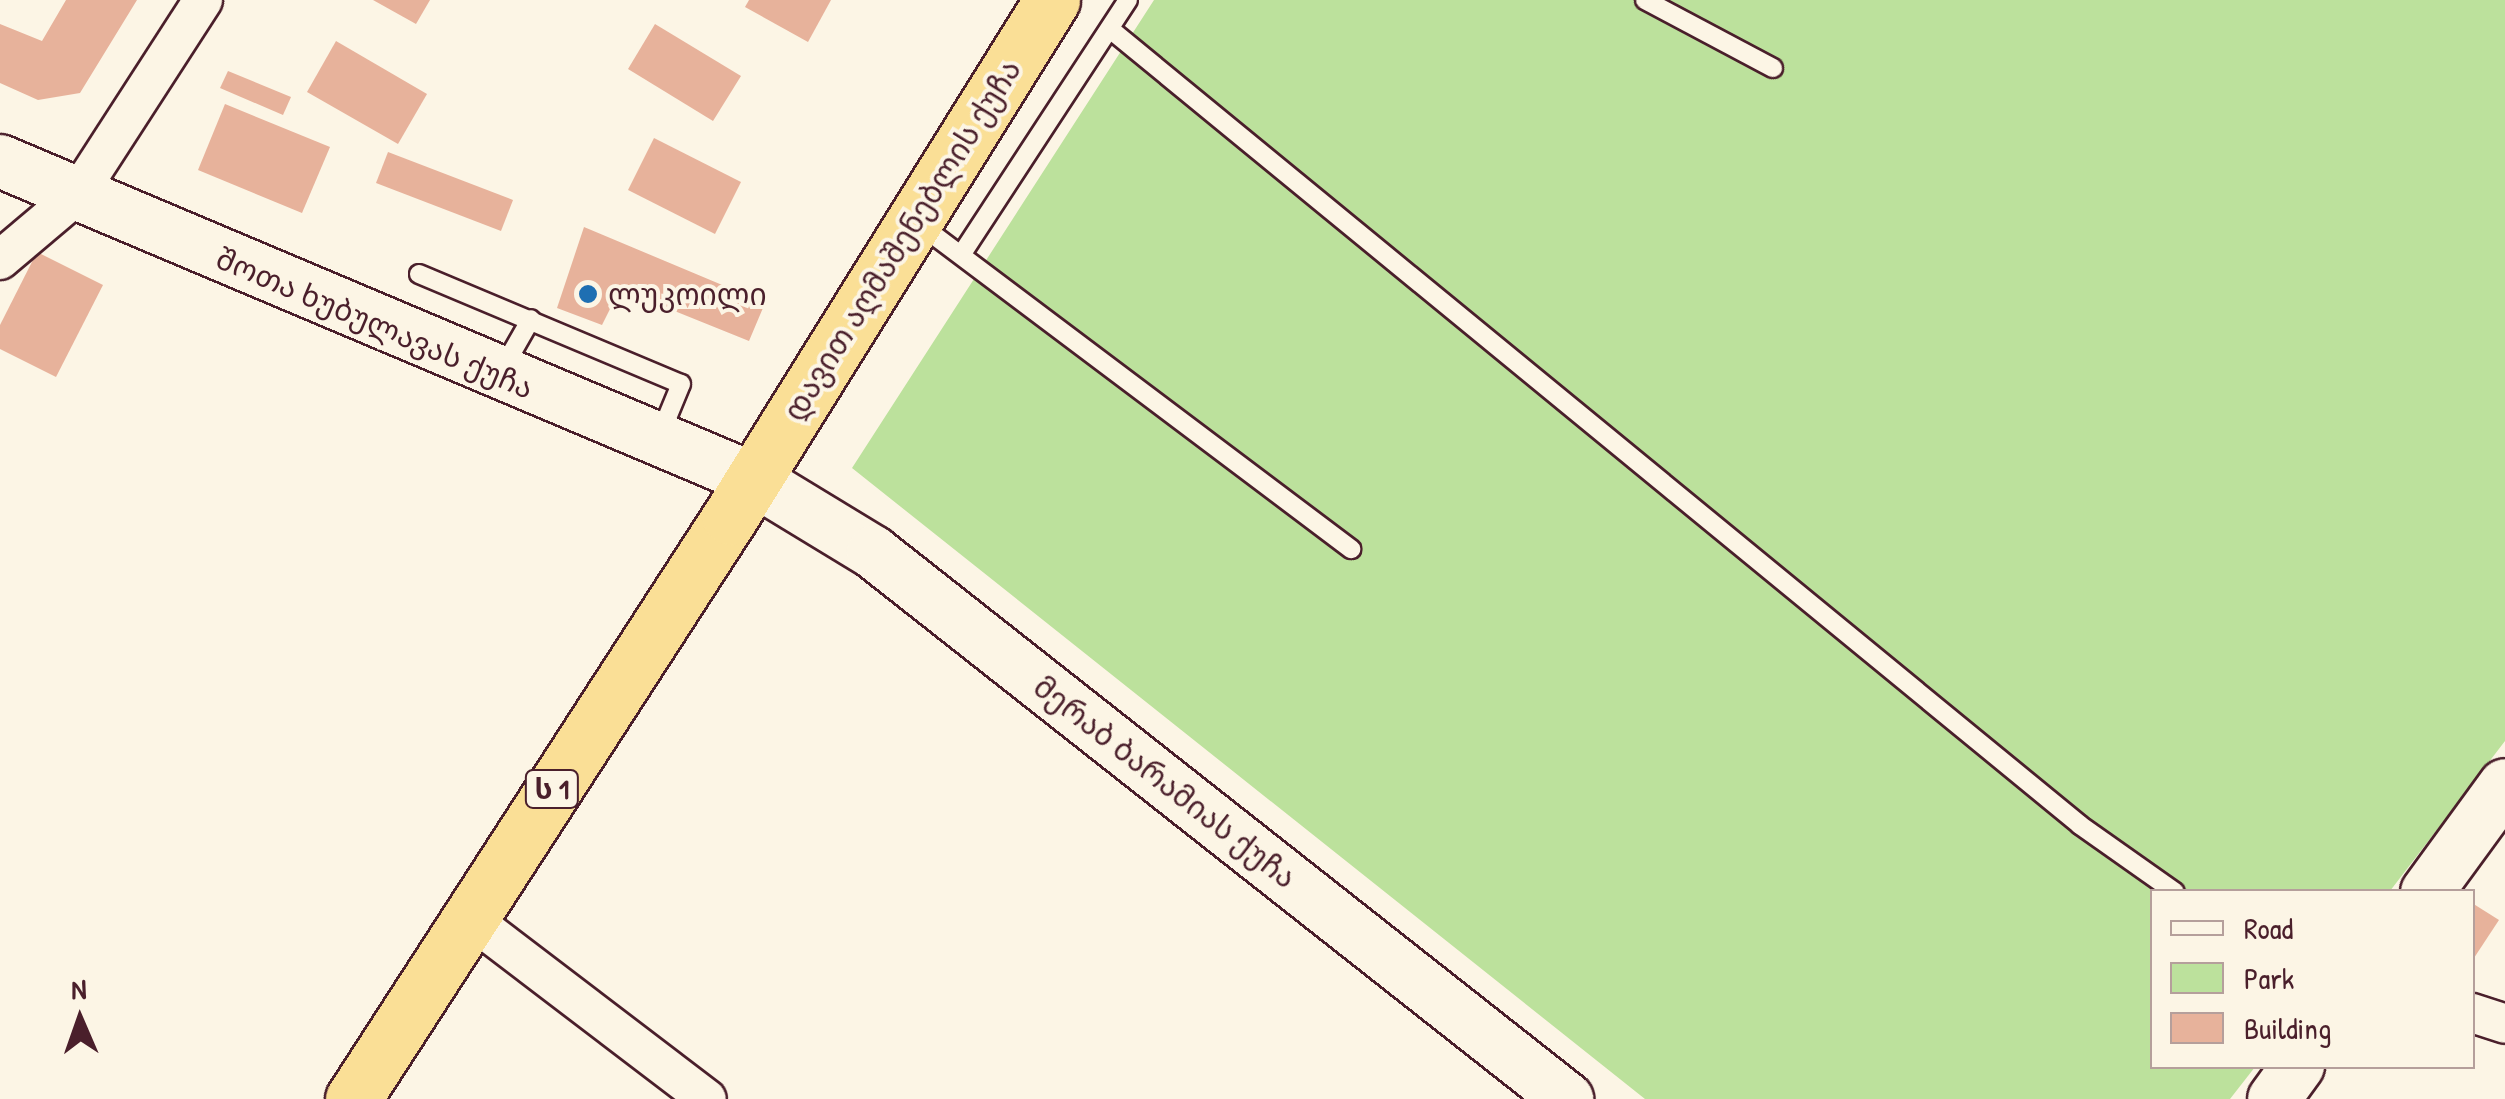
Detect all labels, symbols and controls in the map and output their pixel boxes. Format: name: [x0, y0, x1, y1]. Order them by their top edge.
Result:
street label: დავით აღმაშენებლის ქუჩა: [776, 53, 1028, 427]
street label: შოთა ხუბულავას ქუჩა: [211, 240, 539, 406]
place label: ლუკოილი: [608, 276, 767, 312]
marker: ლუკოილი: [577, 283, 599, 305]
street label: მერაბ ბარამიას ქუჩა: [1027, 668, 1303, 896]
road number: ს 1: [524, 766, 580, 812]
legend: [2150, 889, 2475, 1069]
text: Road: [2244, 908, 2293, 948]
text: Park: [2244, 958, 2294, 998]
north arrow: [30, 969, 130, 1069]
text: N: [71, 970, 87, 1008]
text: Building: [2244, 1008, 2331, 1048]

